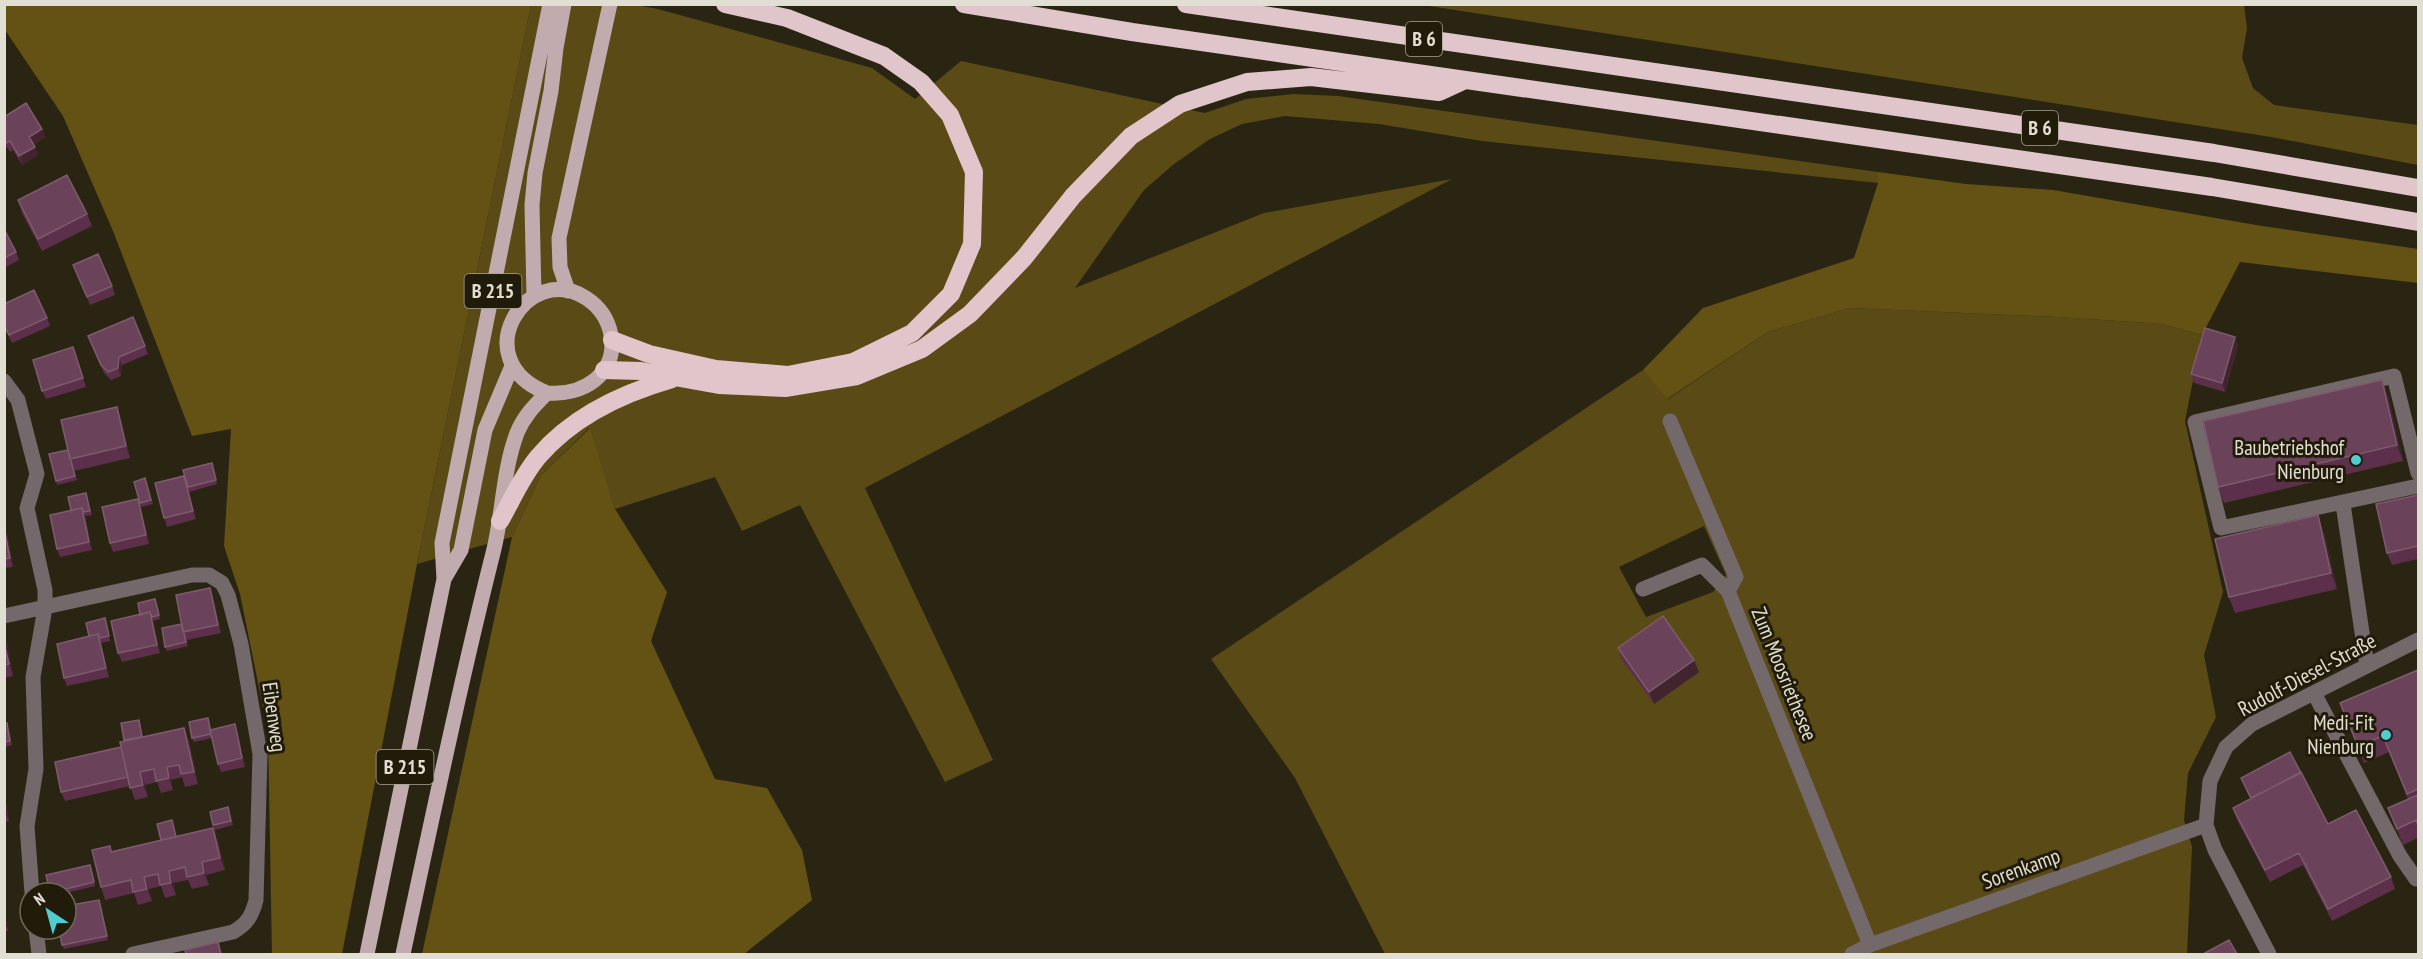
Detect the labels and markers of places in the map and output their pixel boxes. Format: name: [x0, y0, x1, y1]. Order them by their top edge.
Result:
place label: Baubetriebshof Nienburg: [2234, 434, 2345, 485]
marker: Baubetriebshof Nienburg: [2349, 453, 2363, 467]
place label: Medi-Fit Nienburg: [2307, 709, 2374, 760]
marker: Medi-Fit Nienburg: [2379, 728, 2393, 742]

